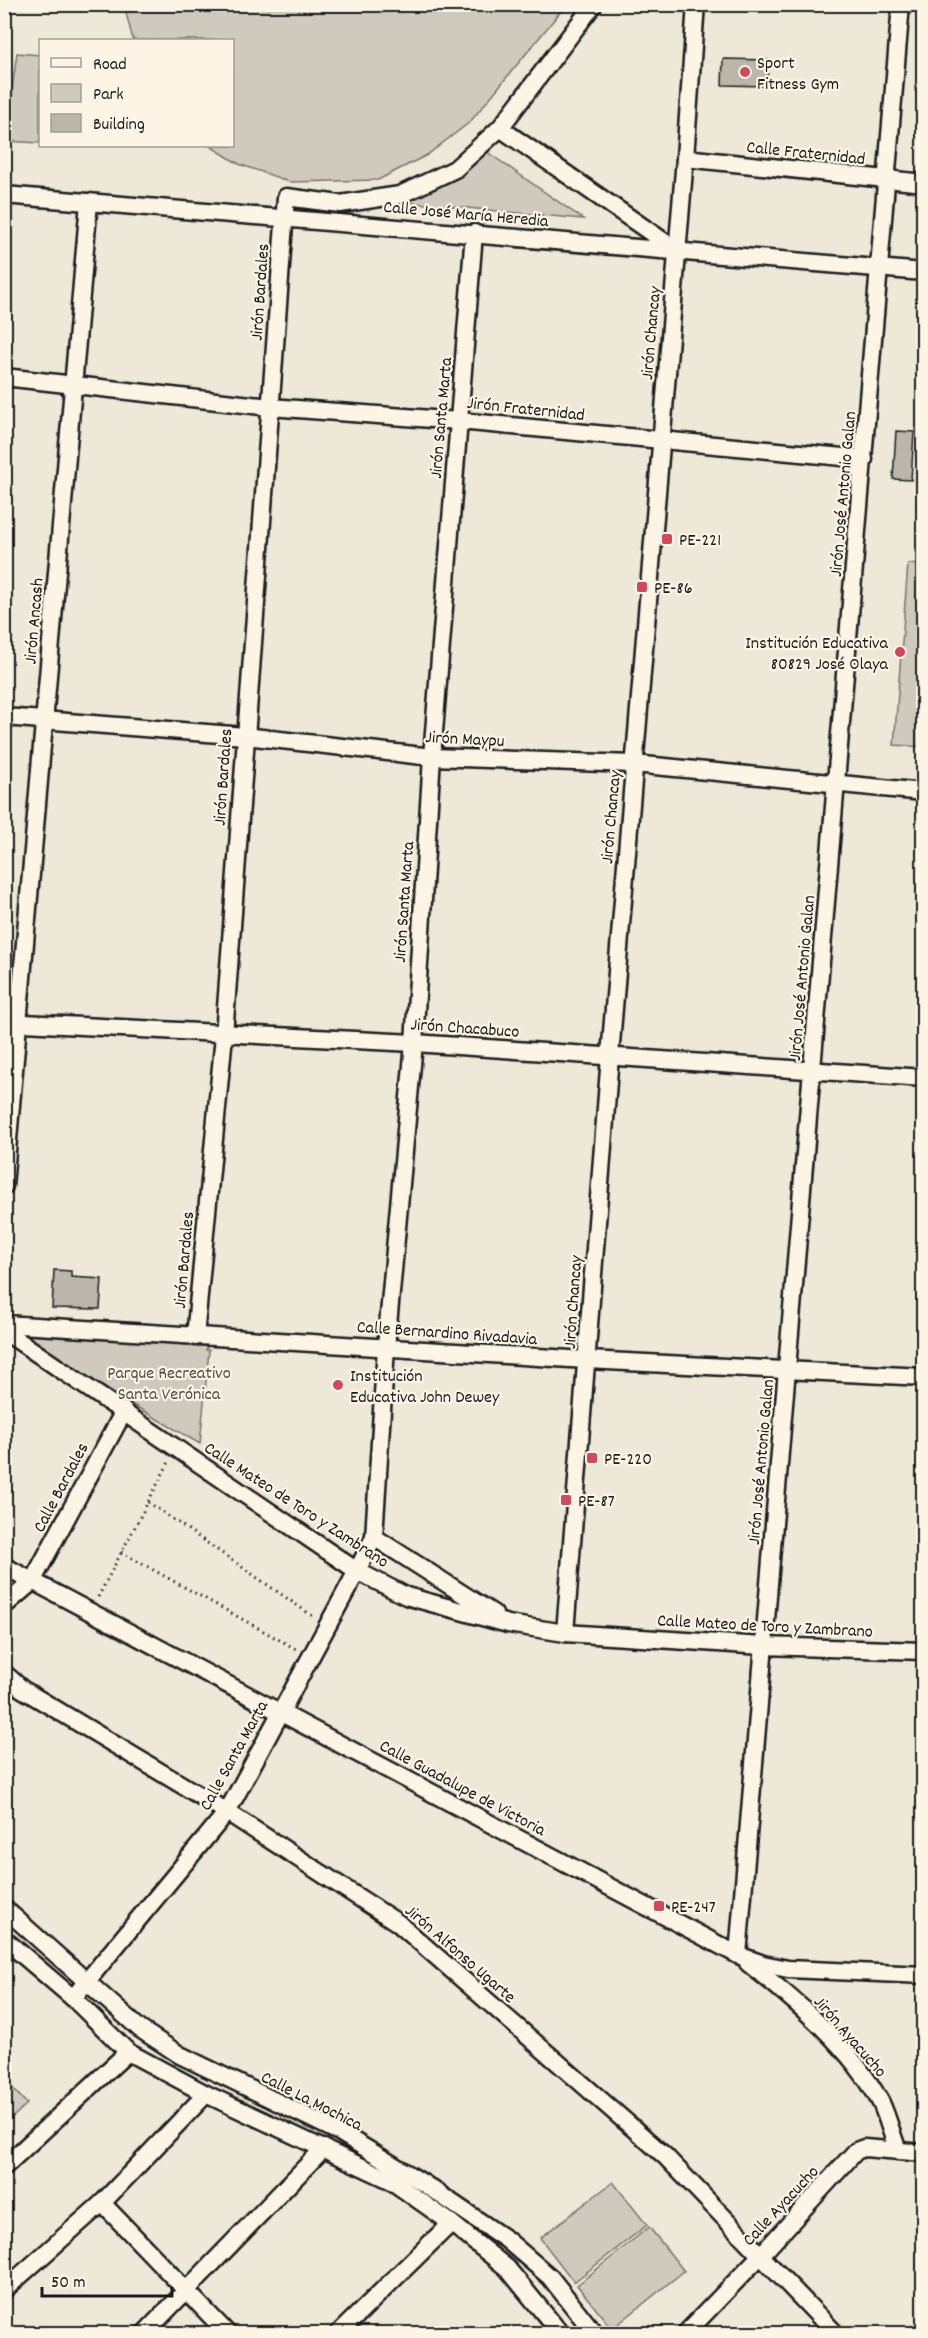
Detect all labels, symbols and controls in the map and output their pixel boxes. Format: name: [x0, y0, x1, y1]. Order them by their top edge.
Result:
legend: [39, 39, 234, 147]
place label: Sport Fitness Gym: [757, 52, 839, 98]
text: Road: [93, 53, 127, 78]
marker: Sport Fitness Gym: [738, 65, 752, 79]
text: Park: [93, 83, 124, 108]
text: Building: [93, 113, 145, 138]
street label: Calle Fraternidad: [745, 136, 866, 173]
street label: Calle José María Heredia: [382, 196, 550, 235]
street label: Jirón Bardales: [246, 243, 277, 342]
street label: Jirón Chancay: [636, 285, 669, 381]
street label: Jirón Santa Marta: [425, 356, 460, 480]
street label: Jirón Fraternidad: [466, 392, 586, 429]
street label: Jirón José Antonio Galan: [825, 410, 864, 578]
place label: PE-221: [679, 529, 721, 554]
marker: PE-221: [660, 532, 674, 546]
street label: Jirón Ancash: [19, 577, 52, 665]
place label: PE-86: [654, 577, 693, 602]
marker: PE-86: [635, 580, 649, 594]
place label: Institución Educativa 80829 José Olaya: [745, 632, 889, 678]
marker: Institución Educativa 80829 José Olaya: [893, 645, 907, 659]
street label: Jirón Maypu: [425, 726, 505, 755]
street label: Jirón Bardales: [209, 728, 240, 827]
street label: Jirón Chancay: [596, 769, 629, 865]
street label: Jirón Santa Marta: [389, 840, 422, 964]
street label: Jirón José Antonio Galan: [784, 894, 823, 1062]
street label: Jirón Chacabuco: [410, 1013, 520, 1046]
street label: Jirón Bardales: [169, 1211, 202, 1310]
street label: Jirón Chancay: [559, 1254, 590, 1350]
street label: Calle Bernardino Rivadavia: [356, 1316, 538, 1353]
park label: Parque Recreativo Santa Verónica: [107, 1362, 231, 1408]
place label: Institución Educativa John Dewey: [350, 1365, 500, 1411]
marker: Institución Educativa John Dewey: [331, 1378, 345, 1392]
street label: Jirón José Antonio Galan: [743, 1378, 782, 1546]
street label: Calle Mateo de Toro y Zambrano: [198, 1437, 393, 1575]
street label: Calle Bardales: [28, 1439, 96, 1537]
place label: PE-220: [604, 1448, 652, 1473]
marker: PE-220: [585, 1451, 599, 1465]
place label: PE-87: [578, 1490, 615, 1515]
marker: PE-87: [559, 1493, 573, 1507]
street label: Calle Mateo de Toro y Zambrano: [656, 1609, 873, 1646]
street label: Calle Santa Marta: [195, 1696, 276, 1816]
street label: Calle Guadalupe de Victoria: [374, 1735, 550, 1844]
place label: PE-247: [671, 1896, 716, 1921]
marker: PE-247: [652, 1899, 666, 1913]
street label: Jirón Alfonso Ugarte: [398, 1900, 520, 2010]
street label: Jirón Ayacucho: [807, 1991, 892, 2084]
street label: Calle La Mochica: [256, 2066, 366, 2139]
street label: Calle Ayacucho: [738, 2161, 826, 2253]
scale bar: [42, 2260, 172, 2298]
text: 50 m: [51, 2271, 86, 2296]

